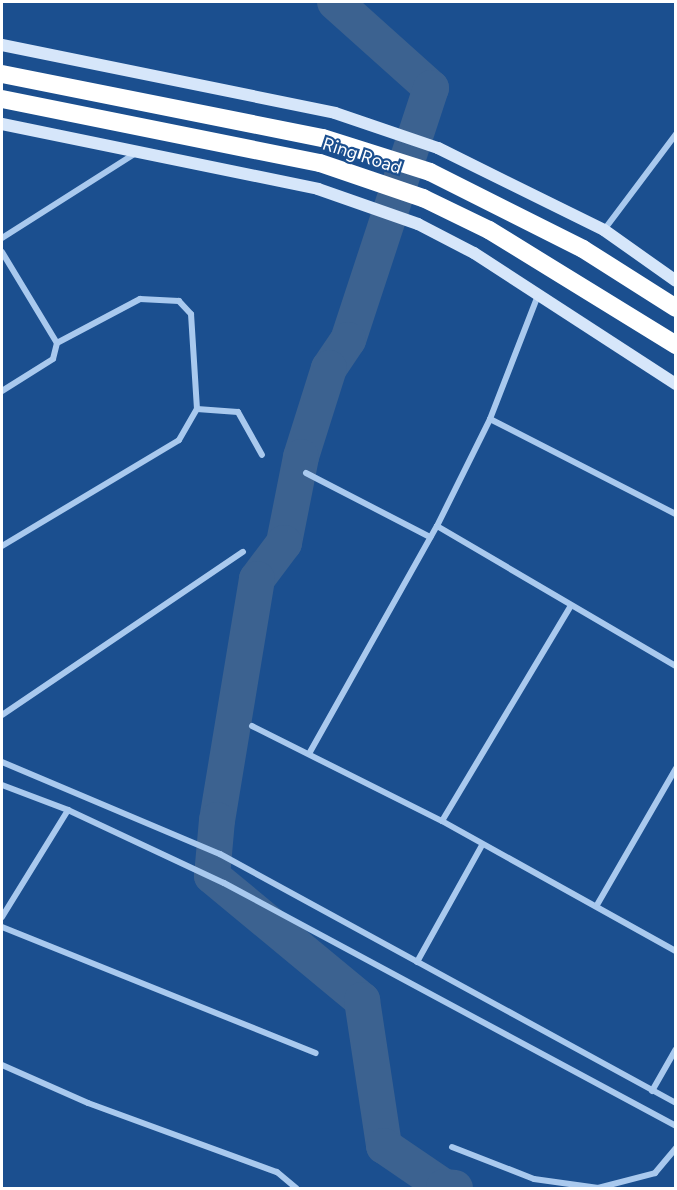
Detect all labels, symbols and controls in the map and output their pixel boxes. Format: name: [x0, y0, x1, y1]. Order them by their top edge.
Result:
street label: Ring Road: [320, 133, 404, 179]

